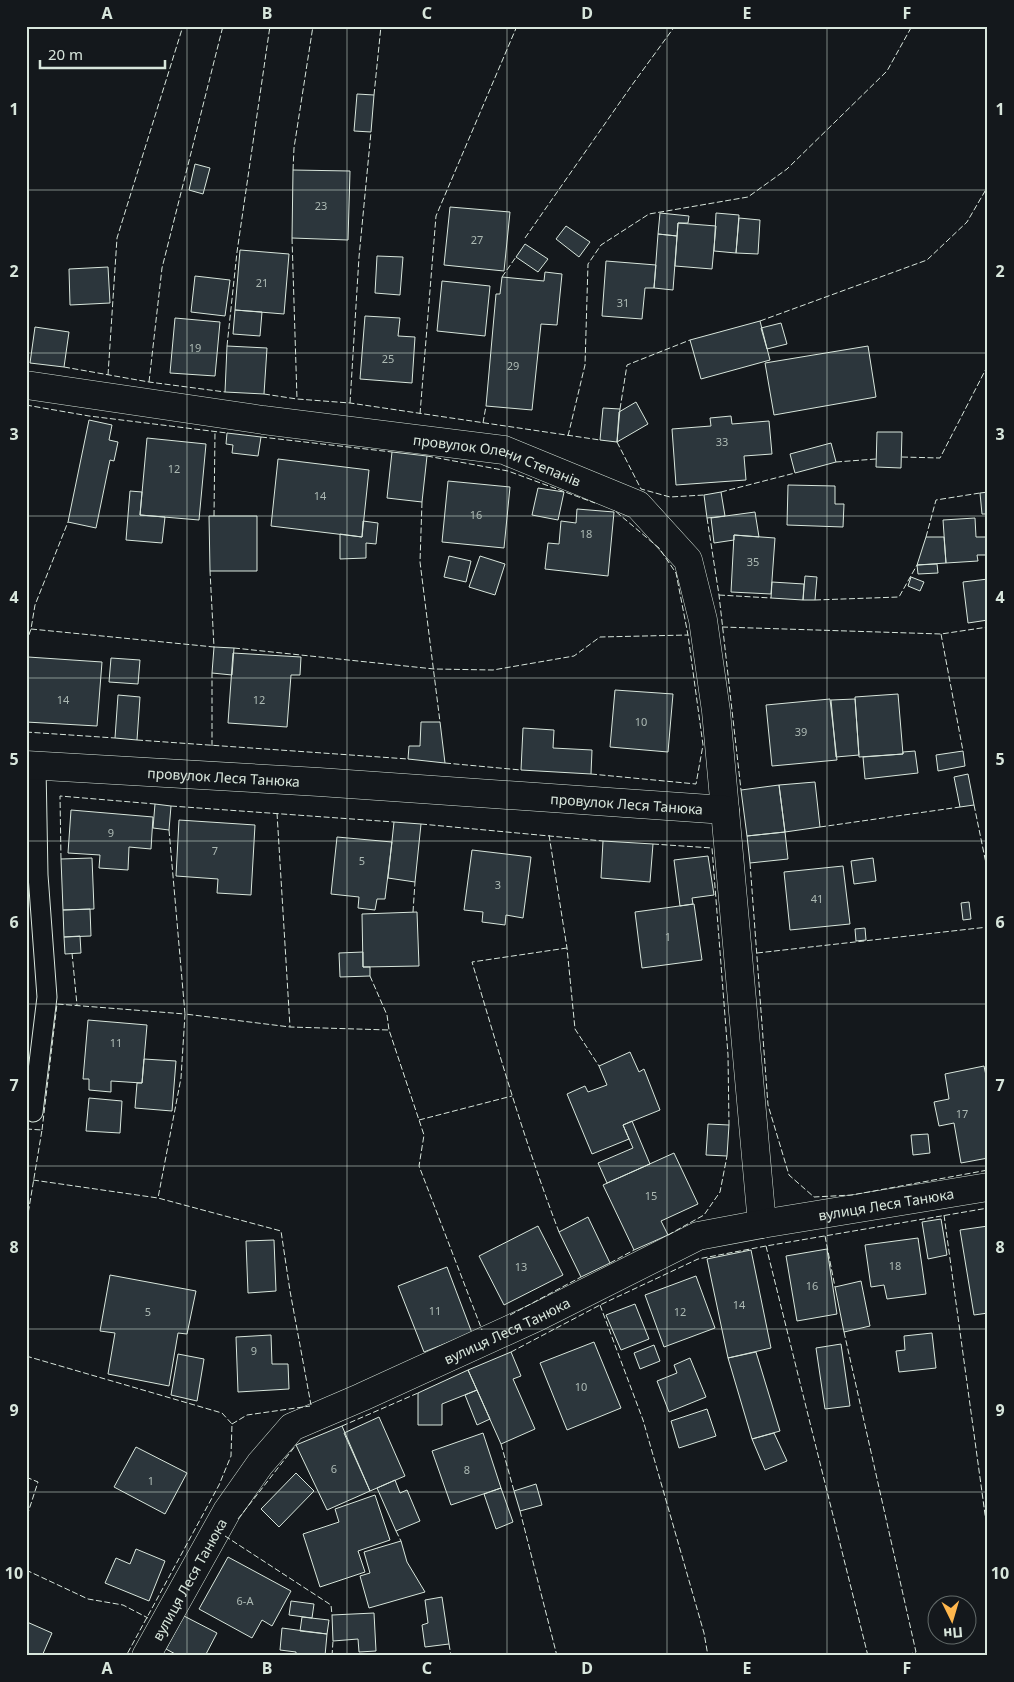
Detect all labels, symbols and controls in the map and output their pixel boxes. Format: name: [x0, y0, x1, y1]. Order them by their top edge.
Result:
text: A: [101, 2, 113, 24]
text: B: [262, 2, 272, 24]
text: C: [422, 2, 432, 24]
text: D: [581, 2, 593, 24]
text: E: [743, 2, 752, 24]
text: F: [903, 2, 911, 24]
scale bar: [40, 38, 165, 70]
text: 20 m: [48, 44, 83, 64]
text: 1: [9, 98, 19, 120]
text: 1: [995, 98, 1005, 120]
house number: 23: [315, 198, 327, 213]
house number: 27: [471, 232, 483, 247]
text: 2: [9, 260, 19, 282]
text: 2: [995, 260, 1005, 282]
house number: 21: [256, 275, 268, 290]
house number: 31: [617, 295, 629, 310]
house number: 19: [189, 340, 201, 355]
house number: 25: [382, 351, 394, 366]
house number: 29: [507, 358, 519, 373]
text: 3: [9, 423, 19, 445]
text: 3: [995, 423, 1005, 445]
street label: провулок Олени Степанів: [412, 429, 584, 490]
house number: 33: [716, 434, 728, 449]
house number: 12: [168, 461, 180, 476]
house number: 14: [314, 488, 327, 503]
house number: 16: [470, 507, 482, 522]
house number: 18: [580, 526, 592, 541]
house number: 35: [747, 554, 759, 569]
text: 4: [9, 586, 19, 608]
text: 4: [995, 586, 1005, 608]
house number: 14: [57, 692, 70, 707]
house number: 12: [253, 692, 265, 707]
house number: 10: [635, 714, 647, 729]
house number: 39: [795, 724, 807, 739]
text: 5: [9, 748, 19, 770]
text: 5: [995, 748, 1005, 770]
street label: провулок Леся Танюка: [147, 763, 301, 790]
street label: провулок Леся Танюка: [550, 788, 704, 818]
house number: 9: [108, 825, 114, 840]
house number: 7: [212, 843, 218, 858]
house number: 5: [359, 853, 365, 868]
house number: 3: [495, 877, 501, 892]
house number: 41: [811, 891, 823, 906]
text: 6: [9, 911, 19, 933]
text: 6: [995, 911, 1005, 933]
house number: 1: [665, 929, 671, 944]
house number: 11: [110, 1035, 122, 1050]
text: 7: [9, 1074, 19, 1096]
text: 7: [995, 1074, 1005, 1096]
house number: 17: [956, 1106, 968, 1121]
street label: вулиця Леся Танюка: [817, 1183, 955, 1224]
house number: 15: [645, 1188, 657, 1203]
text: 8: [9, 1236, 19, 1258]
text: 8: [995, 1236, 1005, 1258]
house number: 18: [889, 1258, 901, 1273]
house number: 13: [515, 1259, 527, 1274]
house number: 16: [806, 1278, 818, 1293]
street label: вулиця Леся Танюка: [441, 1293, 573, 1368]
house number: 14: [733, 1297, 746, 1312]
house number: 11: [429, 1303, 441, 1318]
house number: 5: [145, 1304, 151, 1319]
house number: 12: [674, 1304, 686, 1319]
house number: 9: [251, 1343, 257, 1358]
house number: 10: [575, 1379, 587, 1394]
text: 9: [9, 1399, 19, 1421]
text: 9: [995, 1399, 1005, 1421]
house number: 6: [331, 1461, 337, 1476]
house number: 8: [464, 1462, 470, 1477]
house number: 1: [148, 1473, 154, 1488]
street label: вулиця Леся Танюка: [147, 1515, 231, 1644]
text: 10: [5, 1562, 23, 1584]
text: 10: [991, 1562, 1009, 1584]
house number: 6-А: [237, 1593, 254, 1608]
north arrow: [926, 1594, 976, 1644]
text: Пн: [942, 1623, 964, 1644]
text: A: [101, 1657, 113, 1679]
text: B: [262, 1657, 272, 1679]
text: C: [422, 1657, 432, 1679]
text: D: [581, 1657, 593, 1679]
text: E: [743, 1657, 752, 1679]
text: F: [903, 1657, 911, 1679]

